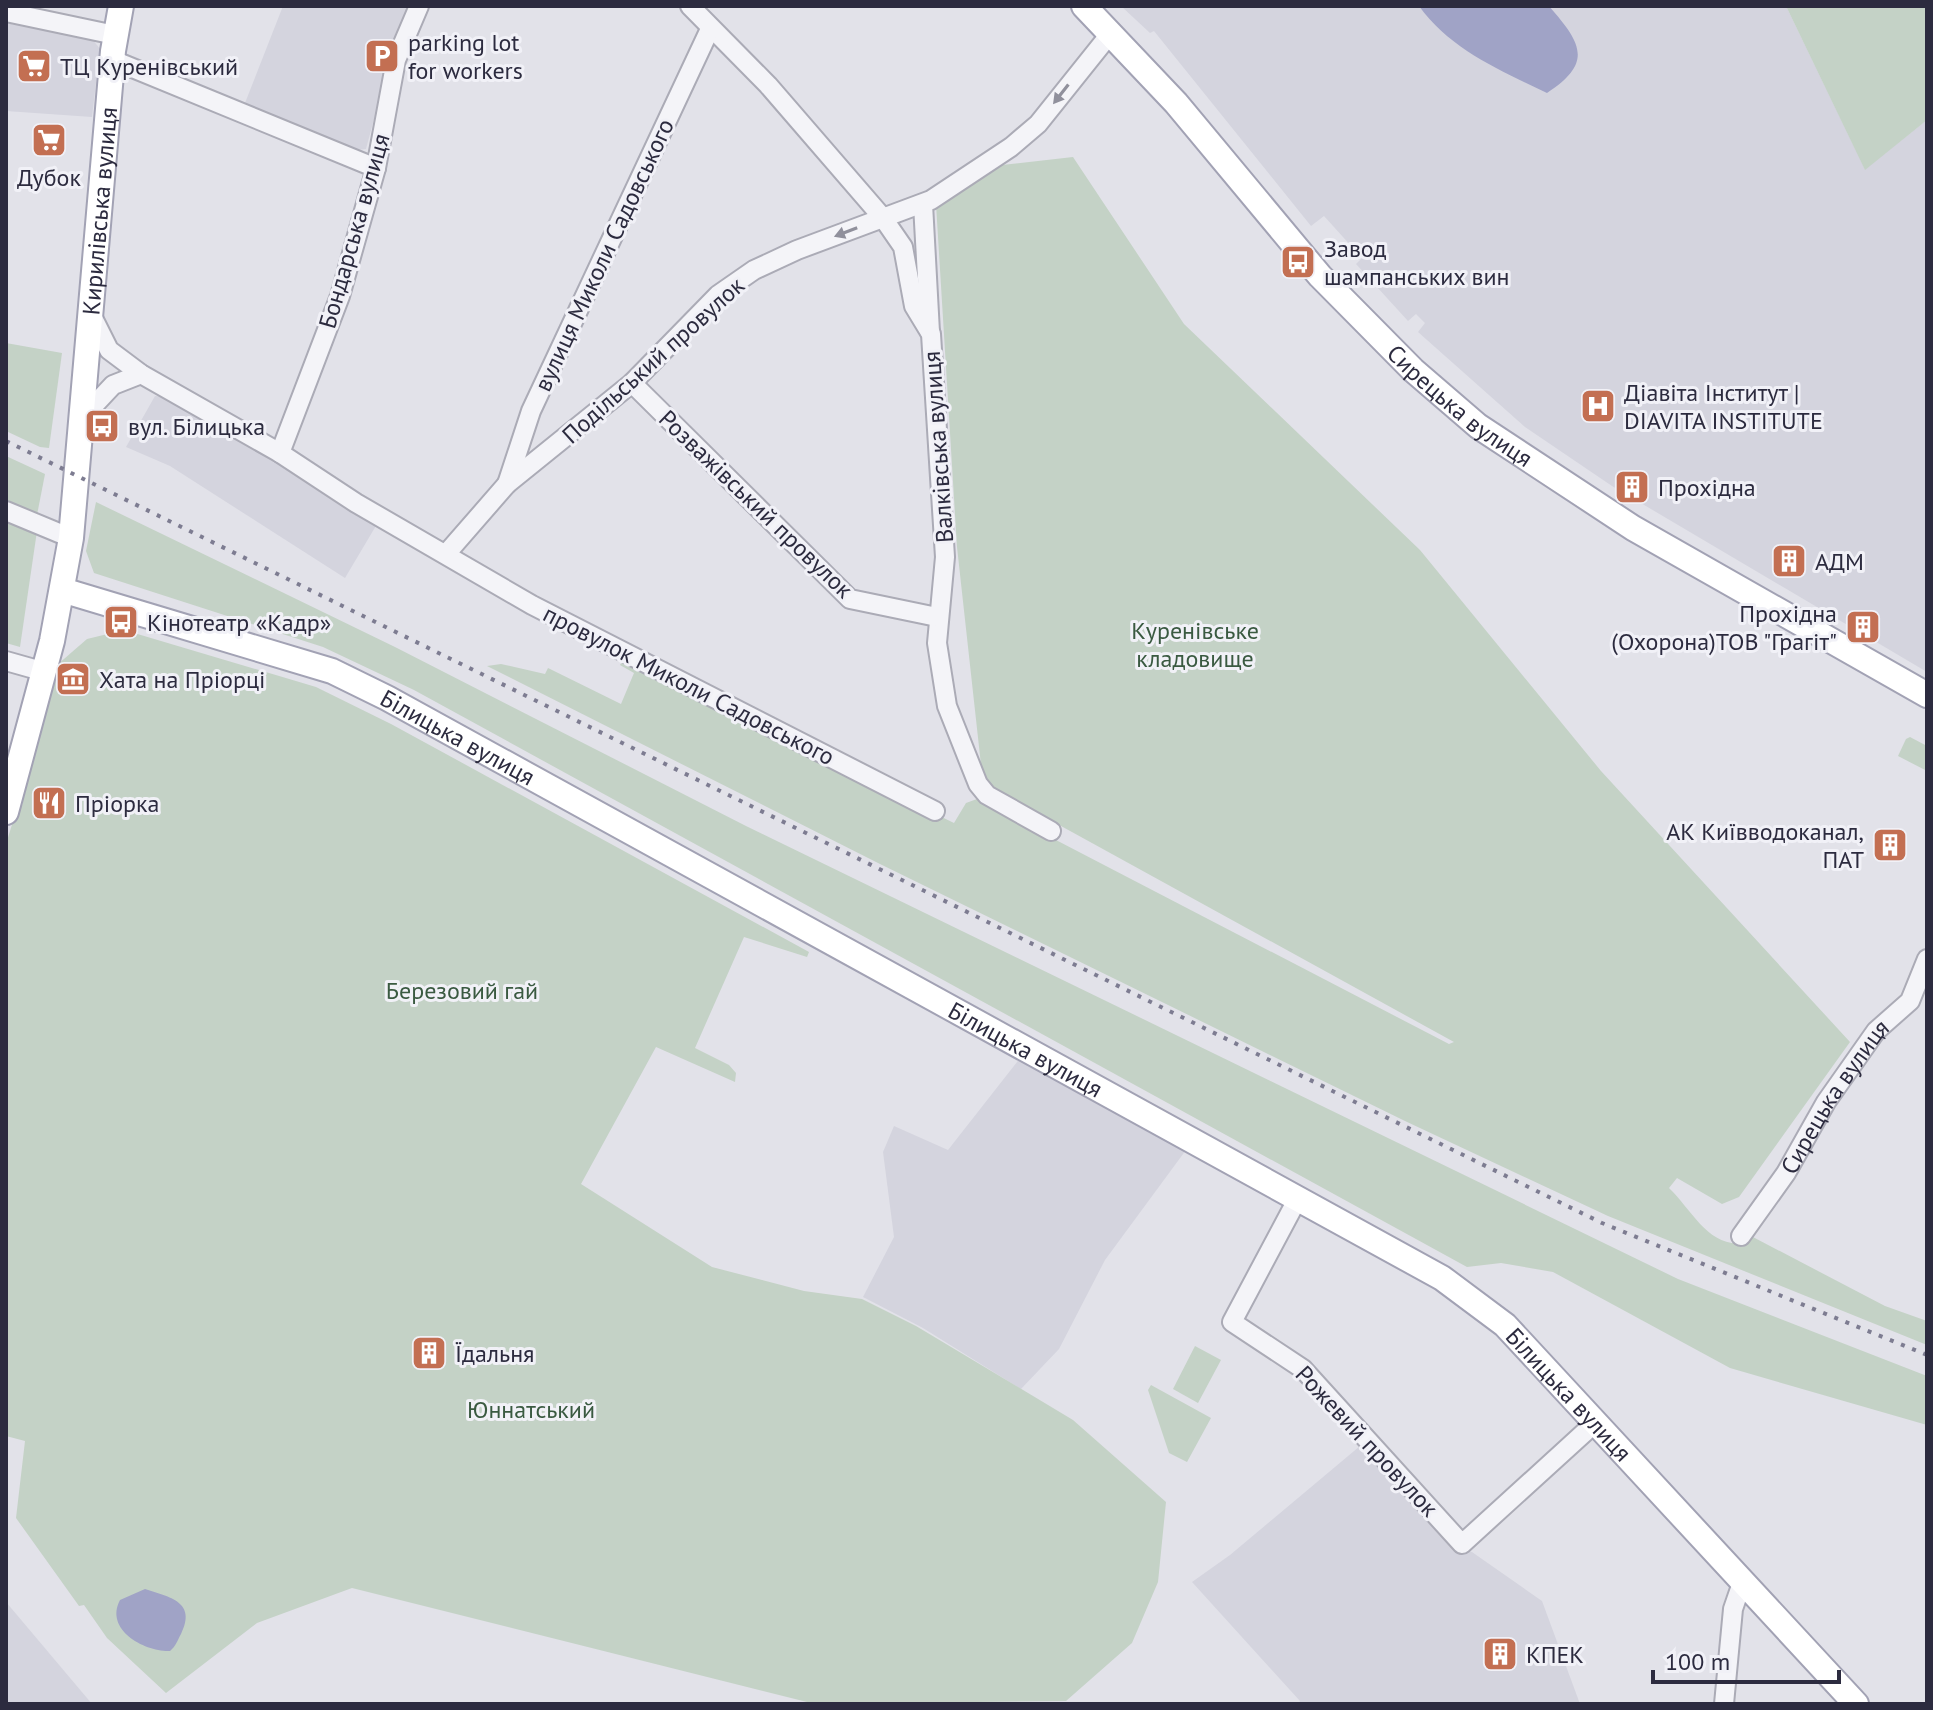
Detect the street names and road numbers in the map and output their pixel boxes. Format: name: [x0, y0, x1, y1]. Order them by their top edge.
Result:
street label: Кирилівська вулиця: [75, 106, 124, 316]
street label: вулиця Миколи Садовського: [527, 114, 681, 396]
street label: Бондарська вулиця: [311, 130, 397, 332]
street label: Подільський провулок: [555, 270, 751, 450]
street label: Сирецька вулиця: [1381, 338, 1539, 473]
street label: Валківська вулиця: [916, 350, 960, 544]
street label: Розважівський провулок: [652, 403, 860, 605]
street label: провулок Миколи Садовського: [538, 598, 840, 772]
street label: Білицька вулиця: [375, 682, 540, 792]
street label: Білицька вулиця: [943, 994, 1108, 1104]
street label: Сирецька вулиця: [1773, 1012, 1895, 1180]
street label: Білицька вулиця: [1499, 1321, 1639, 1468]
street label: Рожевий провулок: [1289, 1359, 1445, 1523]

